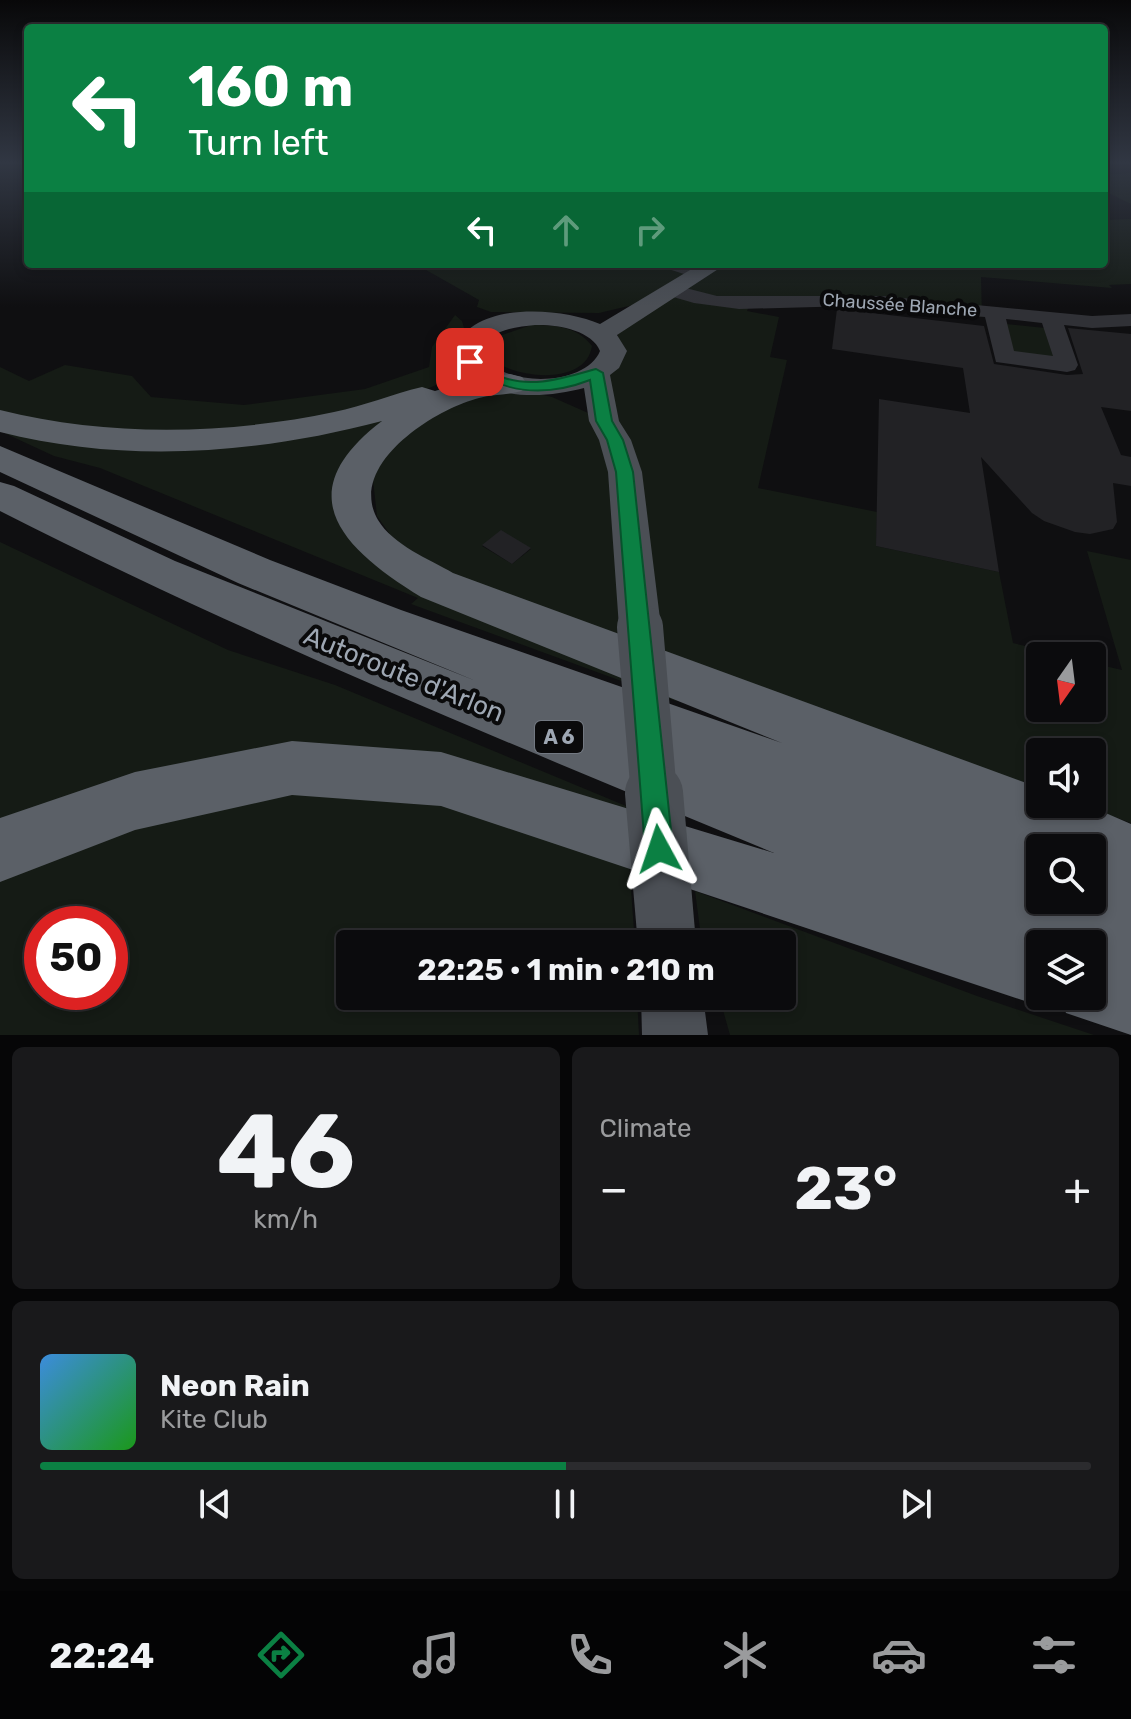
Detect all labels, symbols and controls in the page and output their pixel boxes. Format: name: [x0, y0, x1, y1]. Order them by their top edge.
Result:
text: 160 m: [188, 54, 354, 120]
icon: left: [56, 56, 160, 160]
text: Turn left: [188, 121, 329, 164]
icon: left: [460, 208, 504, 252]
icon: ahead: [544, 208, 588, 252]
icon: right: [628, 208, 672, 252]
street label: Chaussée Blanche: [822, 289, 978, 321]
pin: [436, 328, 504, 396]
icon: arrive: [448, 340, 492, 384]
street label: Autoroute d'Arlon: [299, 620, 508, 729]
north arrow: [1026, 642, 1106, 722]
map controls: [1026, 642, 1106, 1010]
road number: A 6: [535, 721, 583, 753]
button: sound: [1026, 738, 1106, 818]
position arrow: [617, 807, 701, 891]
button: search: [1026, 834, 1106, 914]
speed limit sign: 50: [24, 906, 128, 1010]
button: layers: [1026, 930, 1106, 1010]
text: 22:25 · 1 min · 210 m: [417, 952, 715, 988]
text: 46: [216, 1090, 355, 1213]
text: Climate: [600, 1113, 692, 1144]
text: 23°: [794, 1153, 897, 1224]
text: −: [600, 1163, 628, 1215]
text: +: [1064, 1163, 1091, 1215]
text: km/h: [253, 1204, 318, 1235]
text: Neon Rain: [160, 1368, 310, 1404]
text: Kite Club: [160, 1404, 268, 1435]
icon: previous: [193, 1482, 237, 1526]
icon: pause: [543, 1482, 587, 1526]
icon: next: [894, 1482, 938, 1526]
icon: directions: [253, 1627, 309, 1683]
icon: music: [408, 1627, 464, 1683]
icon: phone: [562, 1627, 618, 1683]
icon: climate: [717, 1627, 773, 1683]
icon: car: [871, 1627, 927, 1683]
icon: filters: [1026, 1627, 1082, 1683]
text: 22:24: [49, 1634, 154, 1677]

